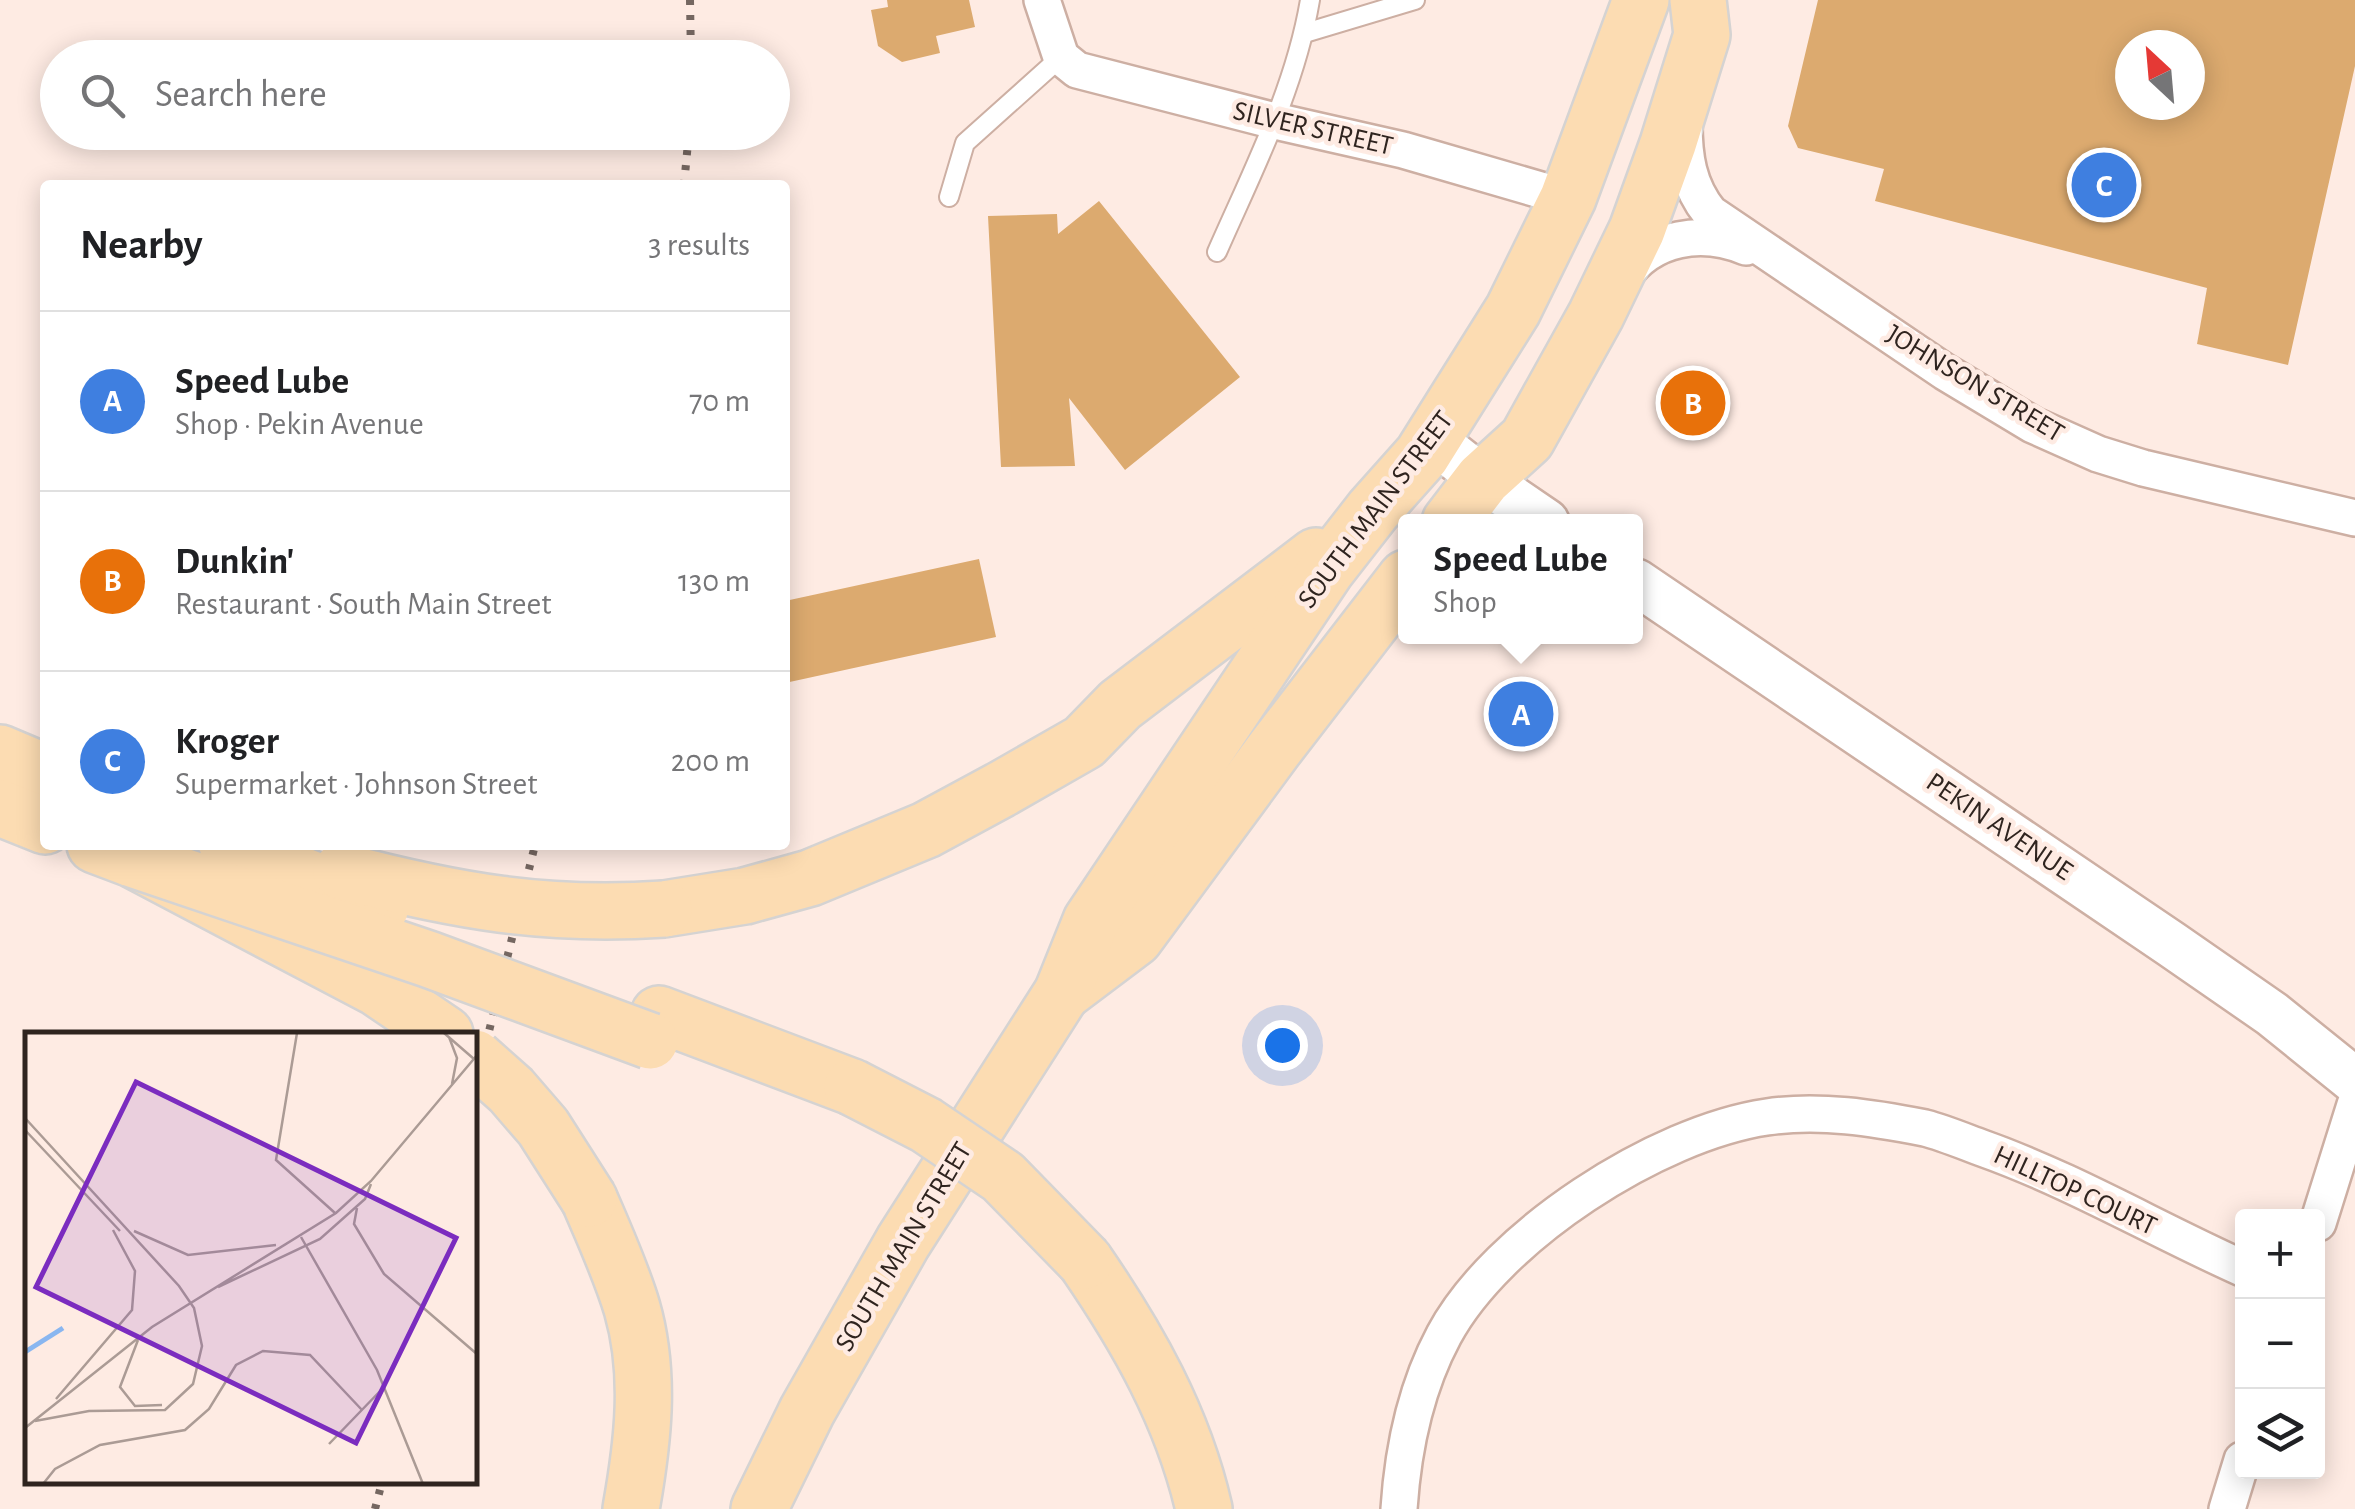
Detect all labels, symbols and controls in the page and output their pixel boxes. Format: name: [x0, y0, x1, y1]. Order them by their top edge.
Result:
north arrow: [2115, 30, 2205, 120]
search box: [40, 40, 790, 150]
icon: search: [75, 68, 130, 123]
text: Search here: [155, 76, 327, 114]
street label: SILVER STREET: [1230, 97, 1396, 161]
pin: C: [2072, 148, 2136, 222]
text: Nearby: [80, 224, 203, 266]
text: 3 results: [648, 229, 750, 261]
street label: JOHNSON STREET: [1881, 320, 2069, 448]
text: Speed Lube: [175, 363, 349, 401]
pin: B: [1660, 366, 1726, 440]
text: A: [103, 385, 122, 417]
text: 70 m: [689, 385, 750, 417]
street label: SOUTH MAIN STREET: [1293, 406, 1459, 614]
text: Shop · Pekin Avenue: [175, 408, 424, 440]
popup: [1398, 514, 1643, 644]
text: Speed Lube: [1433, 541, 1608, 579]
text: Dunkin': [175, 543, 294, 581]
text: B: [103, 565, 122, 597]
text: 130 m: [678, 565, 750, 597]
text: Shop: [1433, 586, 1497, 618]
text: Restaurant · South Main Street: [175, 588, 551, 620]
pin: A: [1488, 676, 1554, 752]
text: Kroger: [175, 723, 279, 761]
text: C: [104, 745, 121, 777]
text: 200 m: [671, 745, 750, 777]
text: Supermarket · Johnson Street: [175, 768, 537, 800]
street label: PEKIN AVENUE: [1921, 768, 2077, 886]
your location: [1257, 1020, 1308, 1071]
inset map: [25, 1032, 478, 1484]
street label: SOUTH MAIN STREET: [831, 1137, 978, 1356]
street label: HILLTOP COURT: [1989, 1141, 2161, 1241]
map controls: [2235, 1209, 2325, 1479]
button: +: [2235, 1209, 2325, 1299]
button: −: [2235, 1299, 2325, 1389]
button: layers: [2235, 1389, 2325, 1479]

